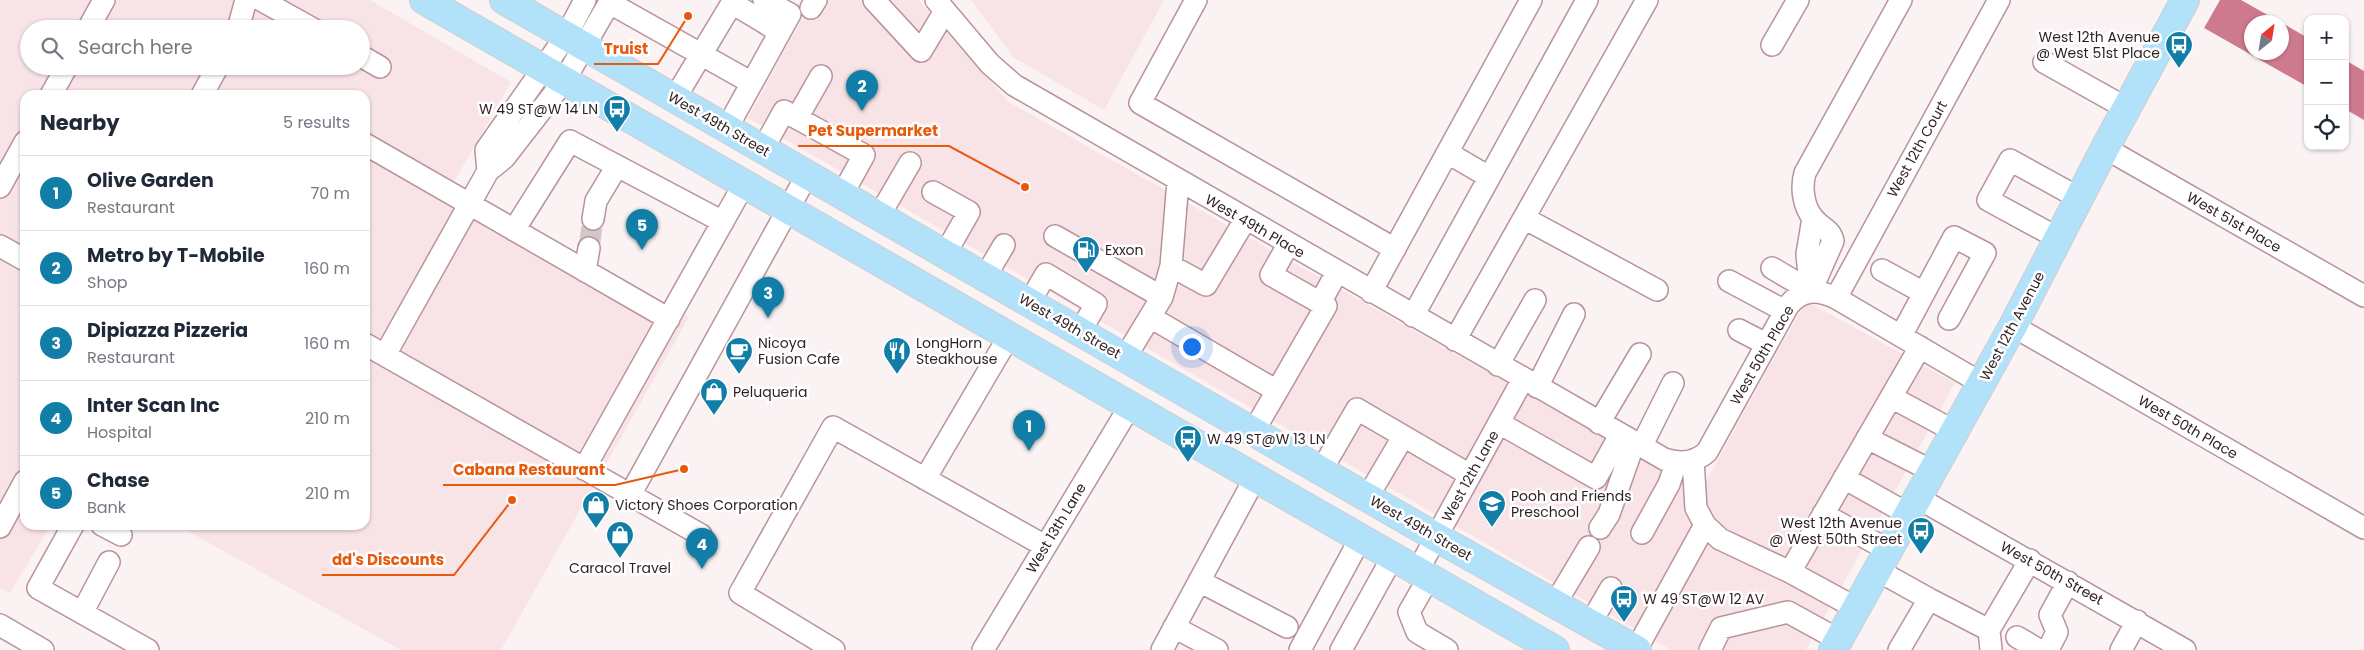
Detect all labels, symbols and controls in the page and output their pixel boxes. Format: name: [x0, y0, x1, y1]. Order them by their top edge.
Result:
north arrow: [2244, 15, 2289, 60]
map controls: [2304, 15, 2349, 150]
button: +: [2304, 15, 2349, 60]
search box: [20, 20, 370, 75]
place label: West 12th Avenue @ West 51st Place: [2036, 27, 2160, 63]
bus stop icon: West 12th Avenue @ West 51st Place: [2164, 30, 2194, 69]
icon: search: [38, 34, 66, 62]
text: Search here: [78, 34, 192, 61]
callout: Truist: [594, 34, 658, 64]
text: Truist: [604, 38, 648, 59]
button: −: [2304, 60, 2349, 105]
pin: 2: [846, 70, 878, 111]
street label: West 49th Street: [664, 87, 774, 161]
bus stop icon: W 49 ST@W 14 LN: [602, 94, 632, 133]
street label: West 12th Court: [1882, 97, 1952, 201]
place label: W 49 ST@W 14 LN: [479, 99, 598, 119]
button: locate: [2304, 105, 2349, 150]
text: Nearby: [40, 108, 120, 137]
text: 5 results: [283, 111, 350, 134]
callout: Pet Supermarket: [798, 116, 949, 146]
text: Pet Supermarket: [808, 120, 938, 141]
text: Olive Garden: [87, 167, 214, 194]
text: 1: [53, 182, 59, 205]
text: 70 m: [310, 182, 350, 205]
street label: West 51st Place: [2183, 187, 2285, 257]
street label: West 49th Place: [1201, 189, 1309, 263]
text: Restaurant: [87, 196, 175, 219]
pin: 5: [626, 209, 658, 250]
fuel station icon: Exxon: [1071, 235, 1101, 274]
place label: Exxon: [1105, 240, 1144, 260]
text: Metro by T-Mobile: [87, 242, 265, 269]
text: 2: [51, 257, 61, 280]
text: 160 m: [304, 257, 350, 280]
street label: West 12th Avenue: [1975, 267, 2049, 384]
text: Shop: [87, 271, 128, 294]
pin: 3: [752, 277, 784, 318]
street label: West 49th Street: [1015, 289, 1125, 363]
street label: West 50th Place: [1725, 301, 1799, 409]
text: Dipiazza Pizzeria: [87, 317, 248, 344]
text: 3: [51, 332, 61, 355]
text: 160 m: [304, 332, 350, 355]
place label: Nicoya Fusion Cafe: [758, 333, 840, 369]
place label: LongHorn Steakhouse: [916, 333, 998, 369]
your location: [1179, 334, 1205, 360]
cafe icon: Nicoya Fusion Cafe: [724, 336, 754, 375]
restaurant icon: LongHorn Steakhouse: [882, 336, 912, 375]
text: Restaurant: [87, 346, 175, 369]
shop icon: Peluqueria: [699, 377, 729, 416]
place label: Peluqueria: [733, 382, 807, 402]
street label: West 50th Place: [2134, 390, 2242, 464]
text: Inter Scan Inc: [87, 392, 220, 419]
text: 4: [51, 407, 61, 430]
text: 210 m: [305, 407, 350, 430]
pin: 1: [1013, 410, 1045, 451]
text: Hospital: [87, 421, 152, 444]
bus stop icon: W 49 ST@W 13 LN: [1173, 424, 1203, 463]
street label: West 12th Lane: [1437, 426, 1504, 525]
place label: W 49 ST@W 13 LN: [1207, 429, 1326, 449]
callout: Cabana Restaurant: [443, 455, 615, 485]
text: Cabana Restaurant: [453, 459, 605, 480]
text: Chase: [87, 467, 150, 494]
street label: West 13th Lane: [1021, 479, 1091, 577]
text: 5: [51, 482, 61, 505]
text: 210 m: [305, 482, 350, 505]
place label: Pooh and Friends Preschool: [1511, 486, 1631, 522]
school or university icon: Pooh and Friends Preschool: [1477, 489, 1507, 528]
shop icon: Victory Shoes Corporation: [581, 490, 611, 529]
street label: West 49th Street: [1366, 491, 1476, 565]
place label: Victory Shoes Corporation: [615, 495, 798, 515]
text: Bank: [87, 496, 126, 519]
place label: West 12th Avenue @ West 50th Street: [1769, 513, 1902, 549]
bus stop icon: West 12th Avenue @ West 50th Street: [1906, 516, 1936, 555]
shop icon: Caracol Travel: [605, 520, 635, 559]
pin: 4: [686, 528, 718, 569]
street label: West 50th Street: [1997, 536, 2107, 610]
callout: dd's Discounts: [322, 545, 454, 575]
text: dd's Discounts: [332, 549, 444, 570]
place label: Caracol Travel: [569, 558, 671, 578]
bus stop icon: W 49 ST@W 12 AV: [1609, 584, 1639, 623]
place label: W 49 ST@W 12 AV: [1643, 589, 1765, 609]

